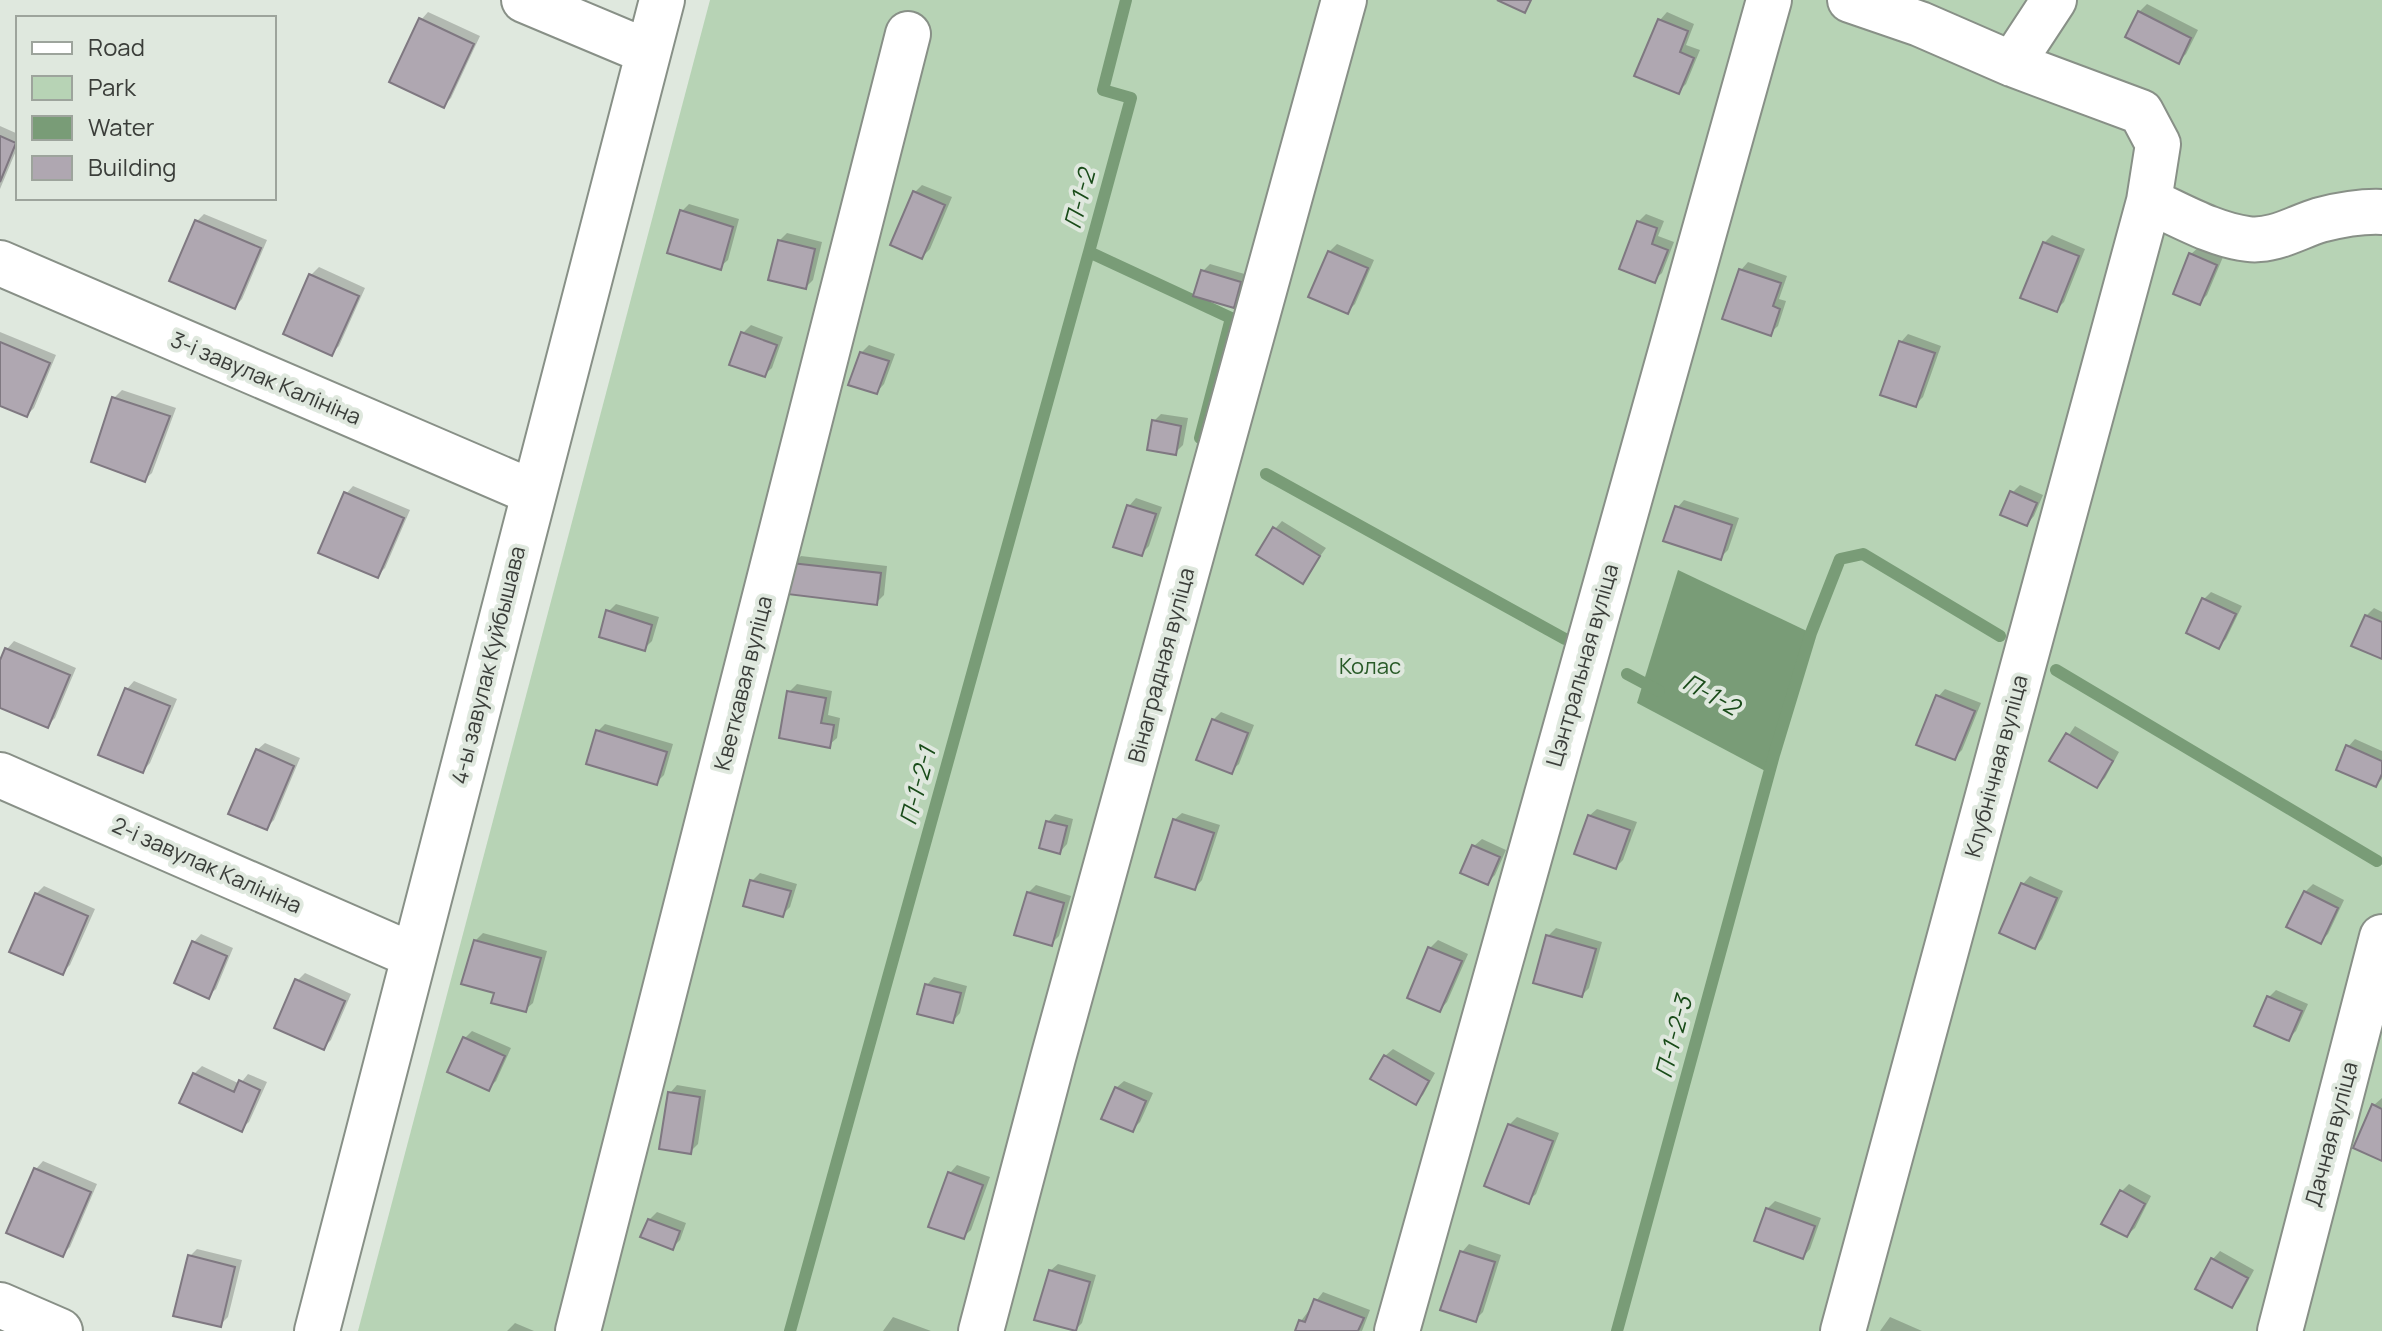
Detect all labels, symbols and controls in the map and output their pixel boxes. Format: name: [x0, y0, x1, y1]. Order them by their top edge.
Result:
legend: [16, 16, 276, 200]
text: Road: [88, 30, 145, 63]
text: Park: [88, 70, 137, 103]
text: Water: [88, 110, 155, 143]
text: Building: [88, 150, 176, 183]
water label: П-1-2: [1055, 163, 1103, 232]
street label: 3-і завулак Калініна: [166, 324, 366, 432]
street label: 4-ы завулак Куйбышава: [444, 543, 532, 787]
street label: Цэнтральная вуліца: [1539, 560, 1625, 770]
street label: Вінаградная вуліца: [1121, 564, 1201, 766]
street label: Кветкавая вуліца: [707, 593, 779, 773]
park label: Колас: [1339, 651, 1401, 681]
water label: П-1-2: [1678, 665, 1748, 724]
street label: Клубнічная вуліца: [1957, 671, 2035, 861]
water label: П-1-2-1: [890, 741, 943, 828]
street label: 2-і завулак Калініна: [108, 810, 306, 920]
water label: П-1-2-3: [1646, 990, 1700, 1081]
street label: Дачная вуліца: [2297, 1058, 2365, 1210]

